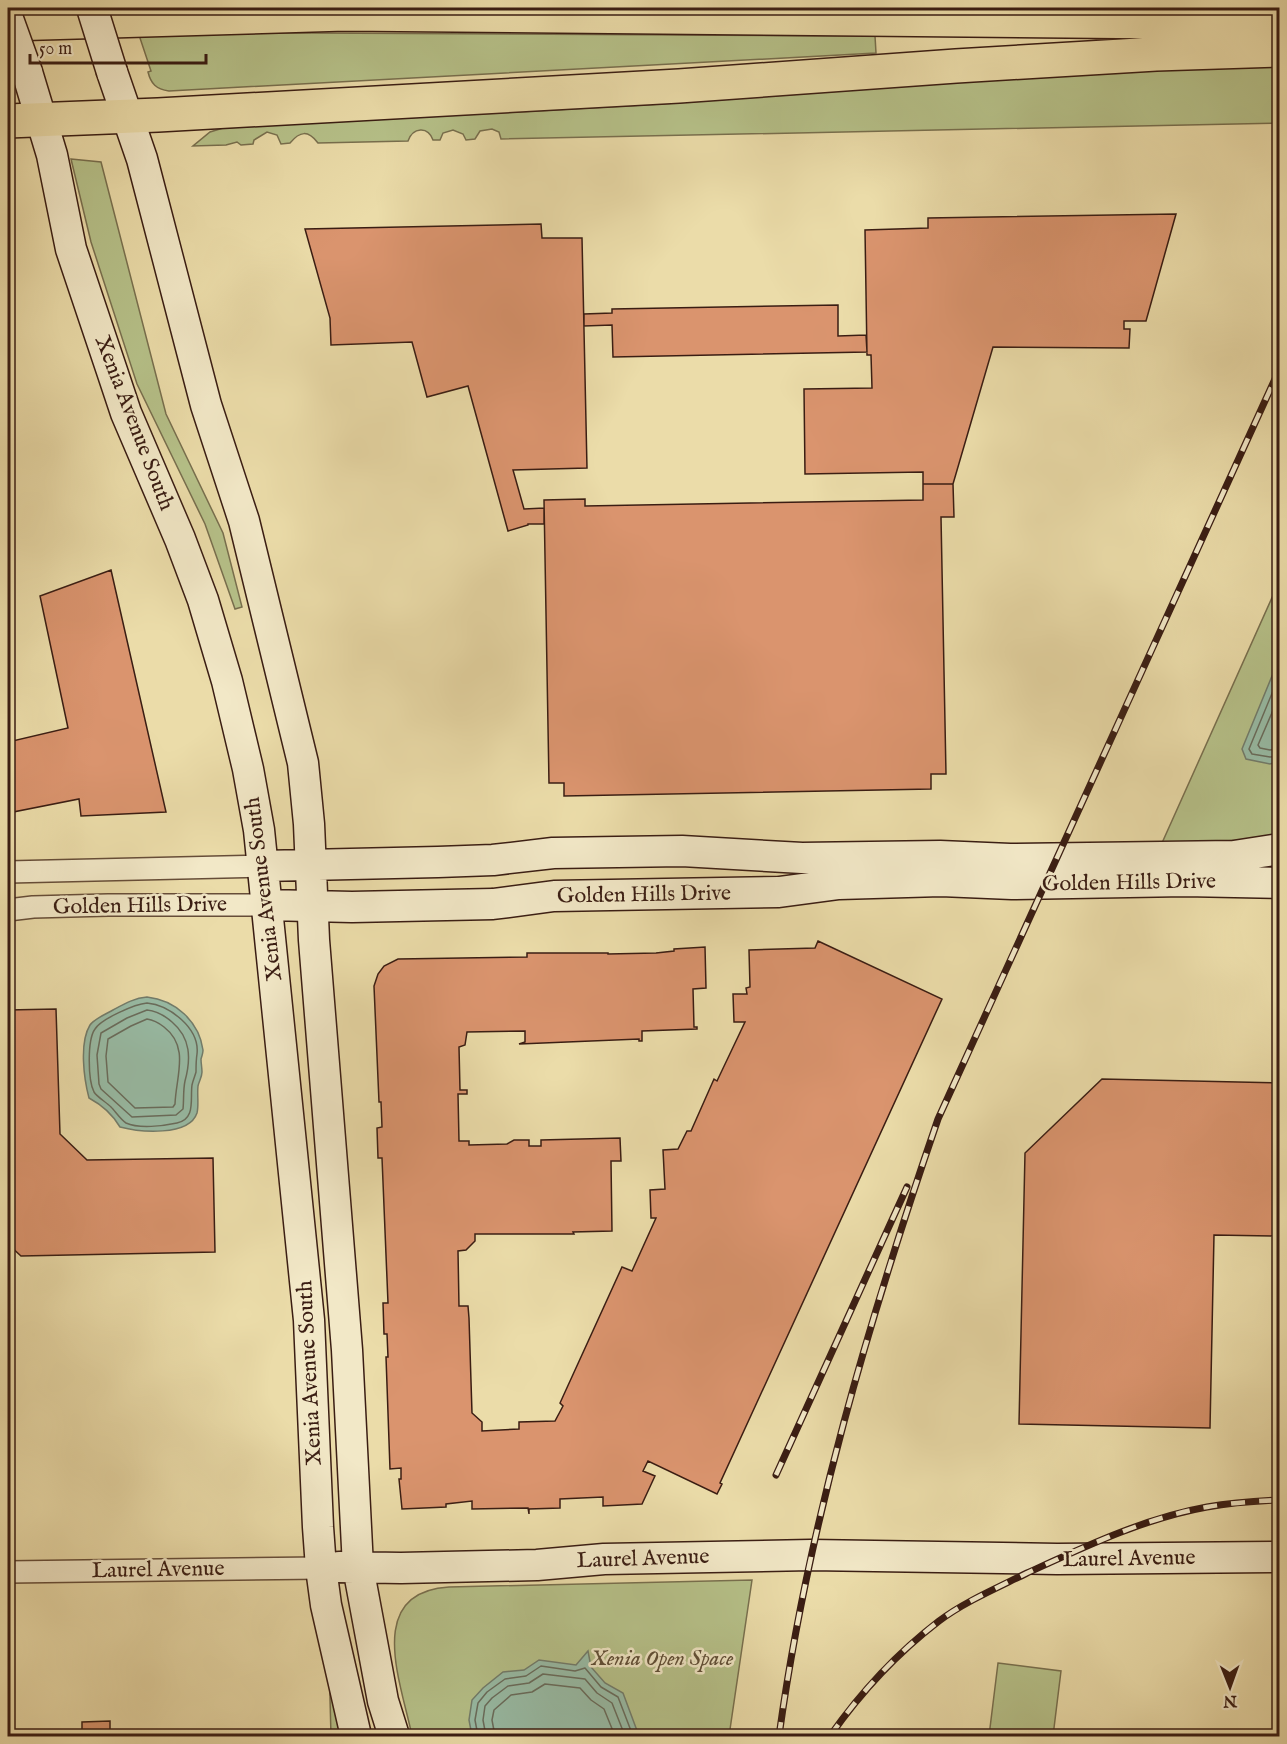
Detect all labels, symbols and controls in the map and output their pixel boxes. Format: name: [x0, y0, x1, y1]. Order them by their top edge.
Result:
scale bar: [30, 27, 206, 65]
text: 50 m: [39, 38, 72, 61]
street label: Xenia Avenue South: [88, 331, 180, 515]
street label: Xenia Avenue South: [239, 795, 289, 983]
street label: Golden Hills Drive: [1042, 867, 1216, 899]
street label: Golden Hills Drive: [557, 879, 731, 911]
street label: Golden Hills Drive: [53, 890, 227, 922]
street label: Xenia Avenue South: [291, 1279, 329, 1466]
street label: Laurel Avenue: [576, 1543, 710, 1575]
street label: Laurel Avenue: [1062, 1544, 1196, 1574]
street label: Laurel Avenue: [91, 1555, 225, 1585]
park label: Xenia Open Space: [590, 1645, 734, 1673]
north arrow: [1200, 1657, 1260, 1717]
text: N: [1223, 1690, 1238, 1710]

